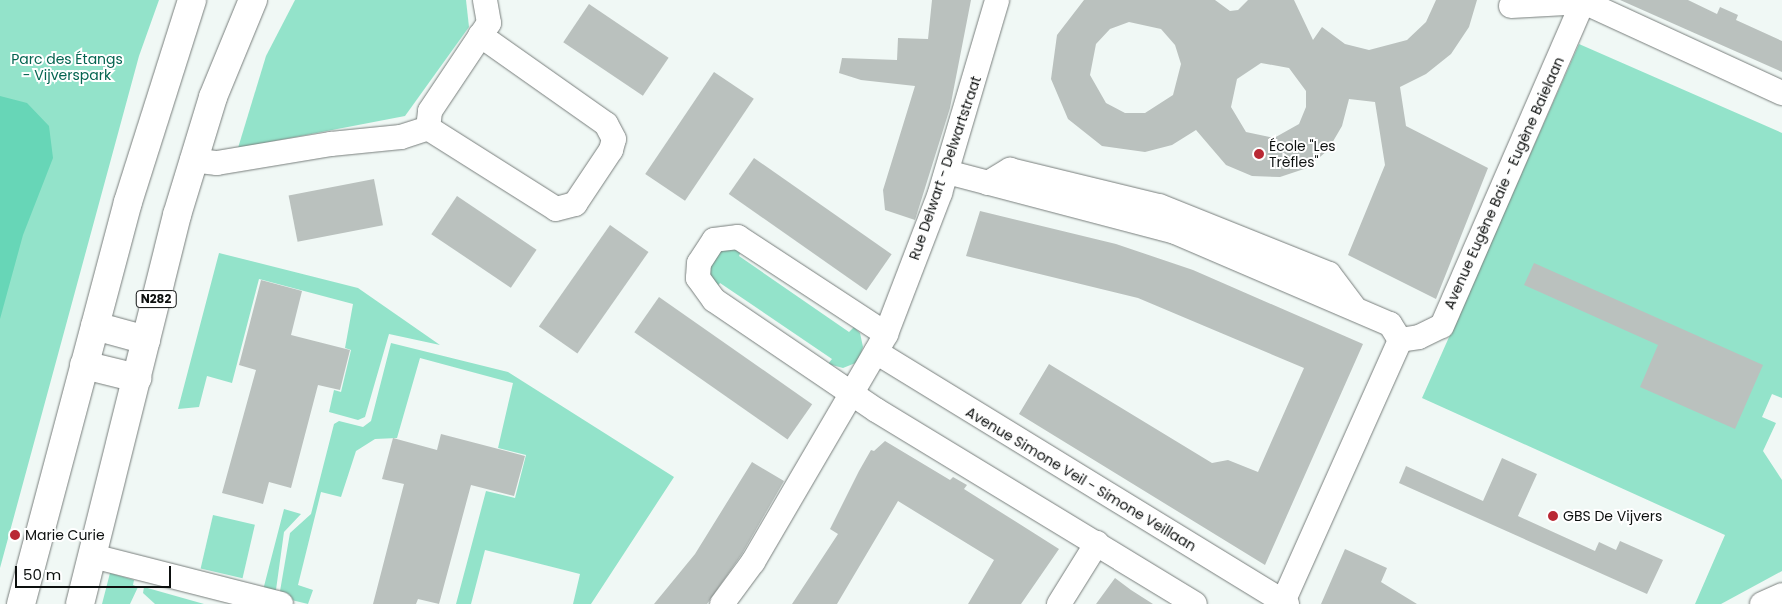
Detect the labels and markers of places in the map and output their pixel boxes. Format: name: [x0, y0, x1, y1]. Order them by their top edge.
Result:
place label: École "Les Trèfles": [1269, 138, 1336, 170]
marker: École "Les Trèfles": [1253, 148, 1265, 160]
place label: GBS De Vijvers: [1563, 508, 1662, 524]
marker: GBS De Vijvers: [1547, 510, 1559, 522]
place label: Marie Curie: [25, 527, 105, 543]
marker: Marie Curie: [9, 529, 21, 541]

